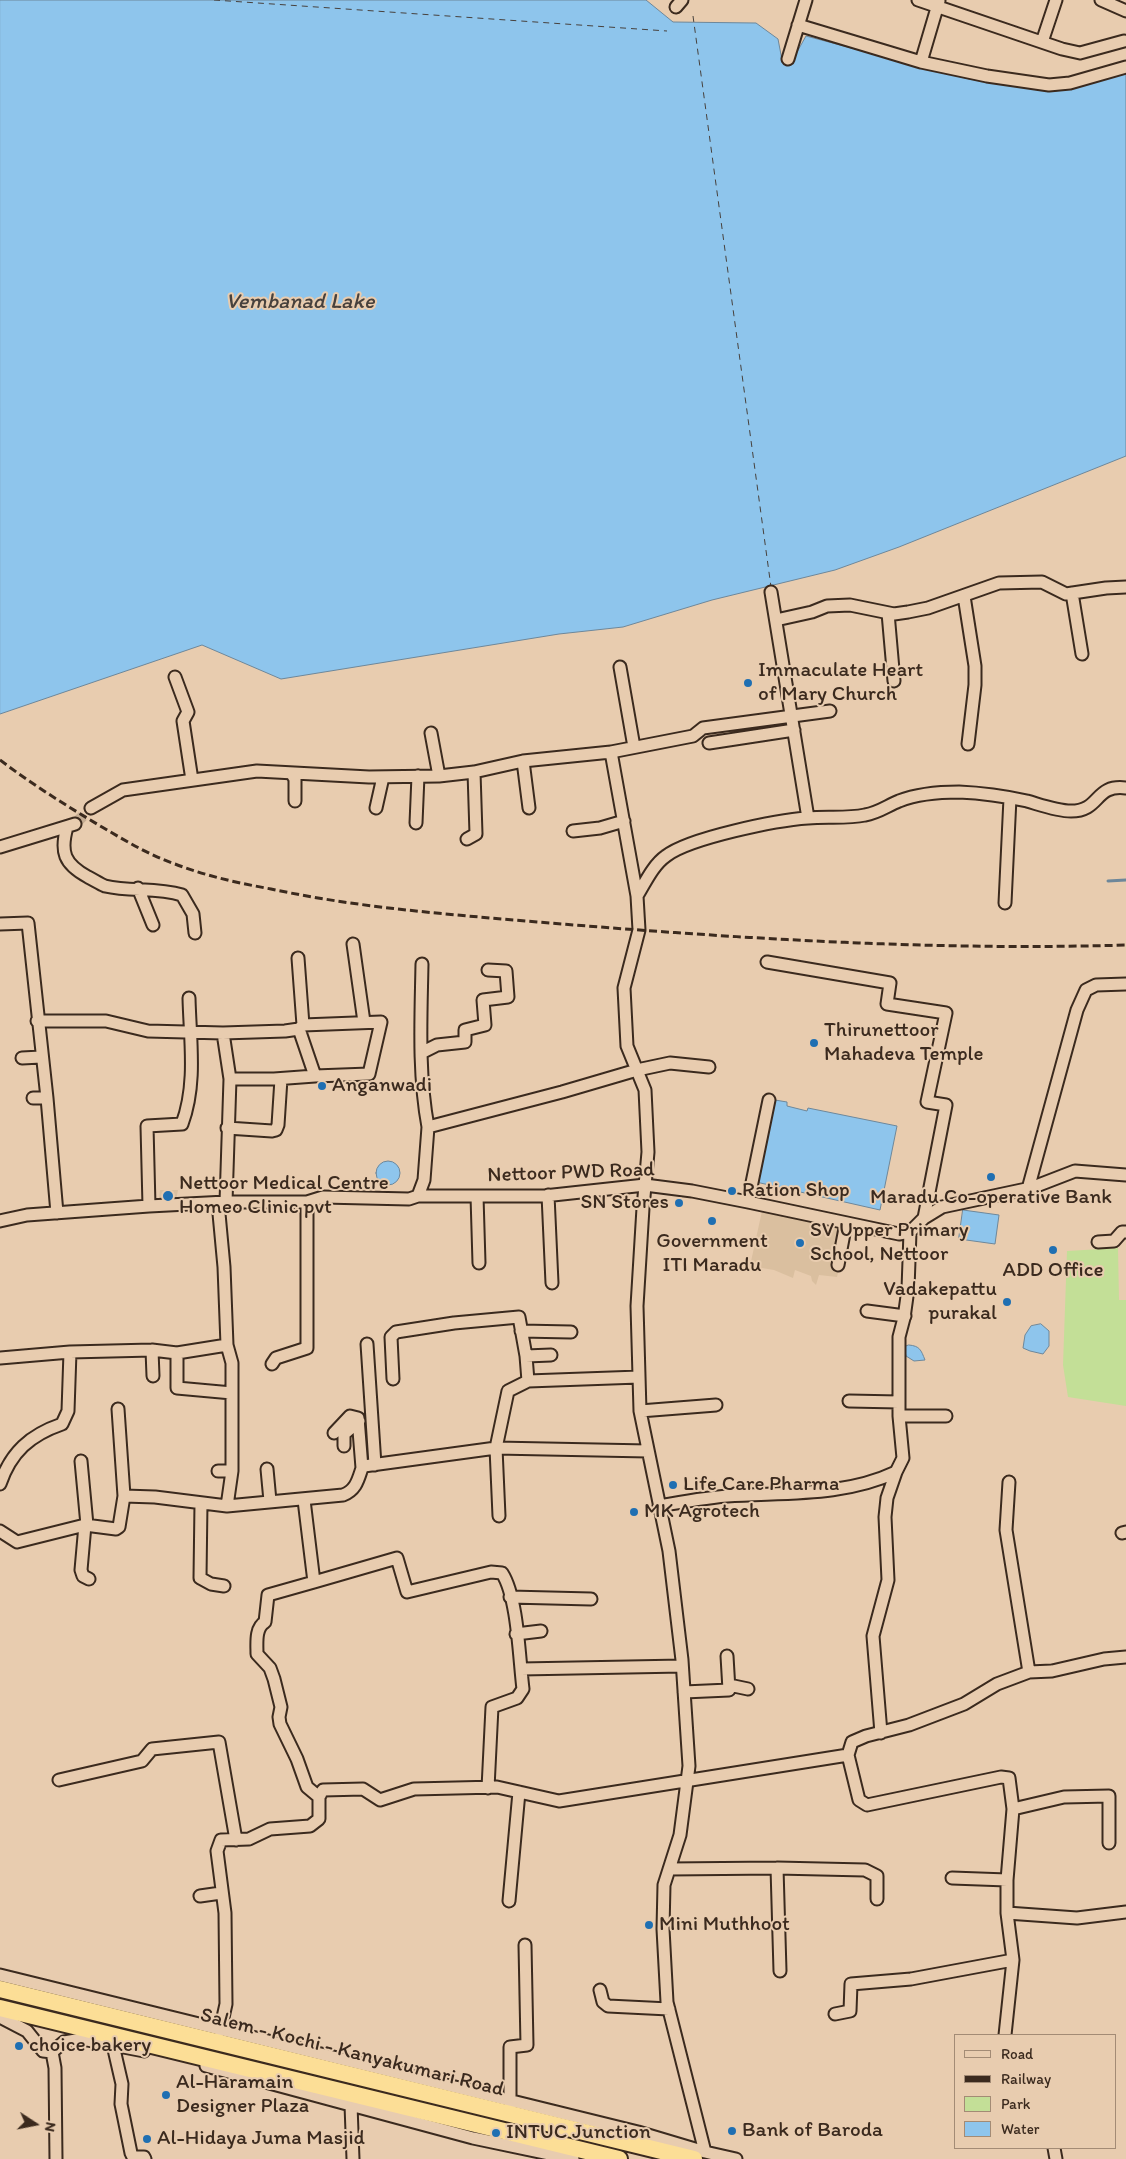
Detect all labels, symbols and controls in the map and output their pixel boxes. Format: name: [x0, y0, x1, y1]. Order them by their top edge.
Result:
water label: Vembanad Lake: [226, 289, 374, 315]
place label: Immaculate Heart of Mary Church: [758, 658, 923, 708]
marker: Immaculate Heart of Mary Church: [742, 677, 754, 689]
place label: Thirunettoor Mahadeva Temple: [824, 1018, 983, 1068]
marker: Thirunettoor Mahadeva Temple: [808, 1037, 820, 1049]
place label: Anganwadi: [332, 1073, 432, 1099]
marker: Anganwadi: [316, 1080, 328, 1092]
street label: Nettoor PWD Road: [487, 1157, 655, 1189]
place label: Nettoor Medical Centre Homeo Clinic pvt: [179, 1171, 389, 1221]
marker: Maradu Co-operative Bank: [985, 1171, 997, 1183]
place label: Ration Shop: [742, 1178, 850, 1204]
marker: Ration Shop: [726, 1185, 738, 1197]
place label: Maradu Co-operative Bank: [870, 1185, 1112, 1211]
marker: Nettoor Medical Centre Homeo Clinic pvt: [161, 1189, 175, 1203]
place label: SN Stores: [581, 1190, 669, 1216]
marker: SN Stores: [673, 1197, 685, 1209]
marker: Government ITI Maradu: [706, 1215, 718, 1227]
place label: SV Upper Primary School, Nettoor: [810, 1218, 968, 1268]
place label: Government ITI Maradu: [656, 1229, 768, 1279]
marker: SV Upper Primary School, Nettoor: [794, 1237, 806, 1249]
marker: ADD Office: [1047, 1244, 1059, 1256]
place label: ADD Office: [1002, 1258, 1104, 1284]
place label: Vadakepattu purakal: [883, 1277, 997, 1327]
marker: Vadakepattu purakal: [1001, 1296, 1013, 1308]
place label: Life Care Pharma: [683, 1472, 839, 1498]
marker: Life Care Pharma: [667, 1479, 679, 1491]
place label: MK Agrotech: [644, 1499, 760, 1525]
marker: MK Agrotech: [628, 1506, 640, 1518]
place label: Mini Muthhoot: [659, 1912, 790, 1938]
marker: Mini Muthhoot: [643, 1919, 655, 1931]
street label: Salem - Kochi - Kanyakumari Road: [198, 2003, 506, 2103]
place label: choice bakery: [29, 2033, 151, 2059]
legend: [954, 2034, 1116, 2149]
marker: choice bakery: [13, 2040, 25, 2052]
text: Road: [1001, 2045, 1033, 2063]
place label: Al-Haramain Designer Plaza: [176, 2070, 309, 2120]
text: Railway: [1001, 2070, 1051, 2088]
marker: Al-Haramain Designer Plaza: [160, 2089, 172, 2101]
text: Park: [1001, 2095, 1031, 2113]
north arrow: [10, 2099, 60, 2149]
place label: Bank of Baroda: [742, 2118, 883, 2144]
place label: INTUC Junction: [506, 2120, 651, 2146]
text: Water: [1001, 2120, 1039, 2138]
text: N: [41, 2121, 59, 2133]
marker: Bank of Baroda: [726, 2125, 738, 2137]
place label: Al-Hidaya Juma Masjid: [157, 2126, 365, 2152]
marker: INTUC Junction: [490, 2127, 502, 2139]
marker: Al-Hidaya Juma Masjid: [141, 2133, 153, 2145]

